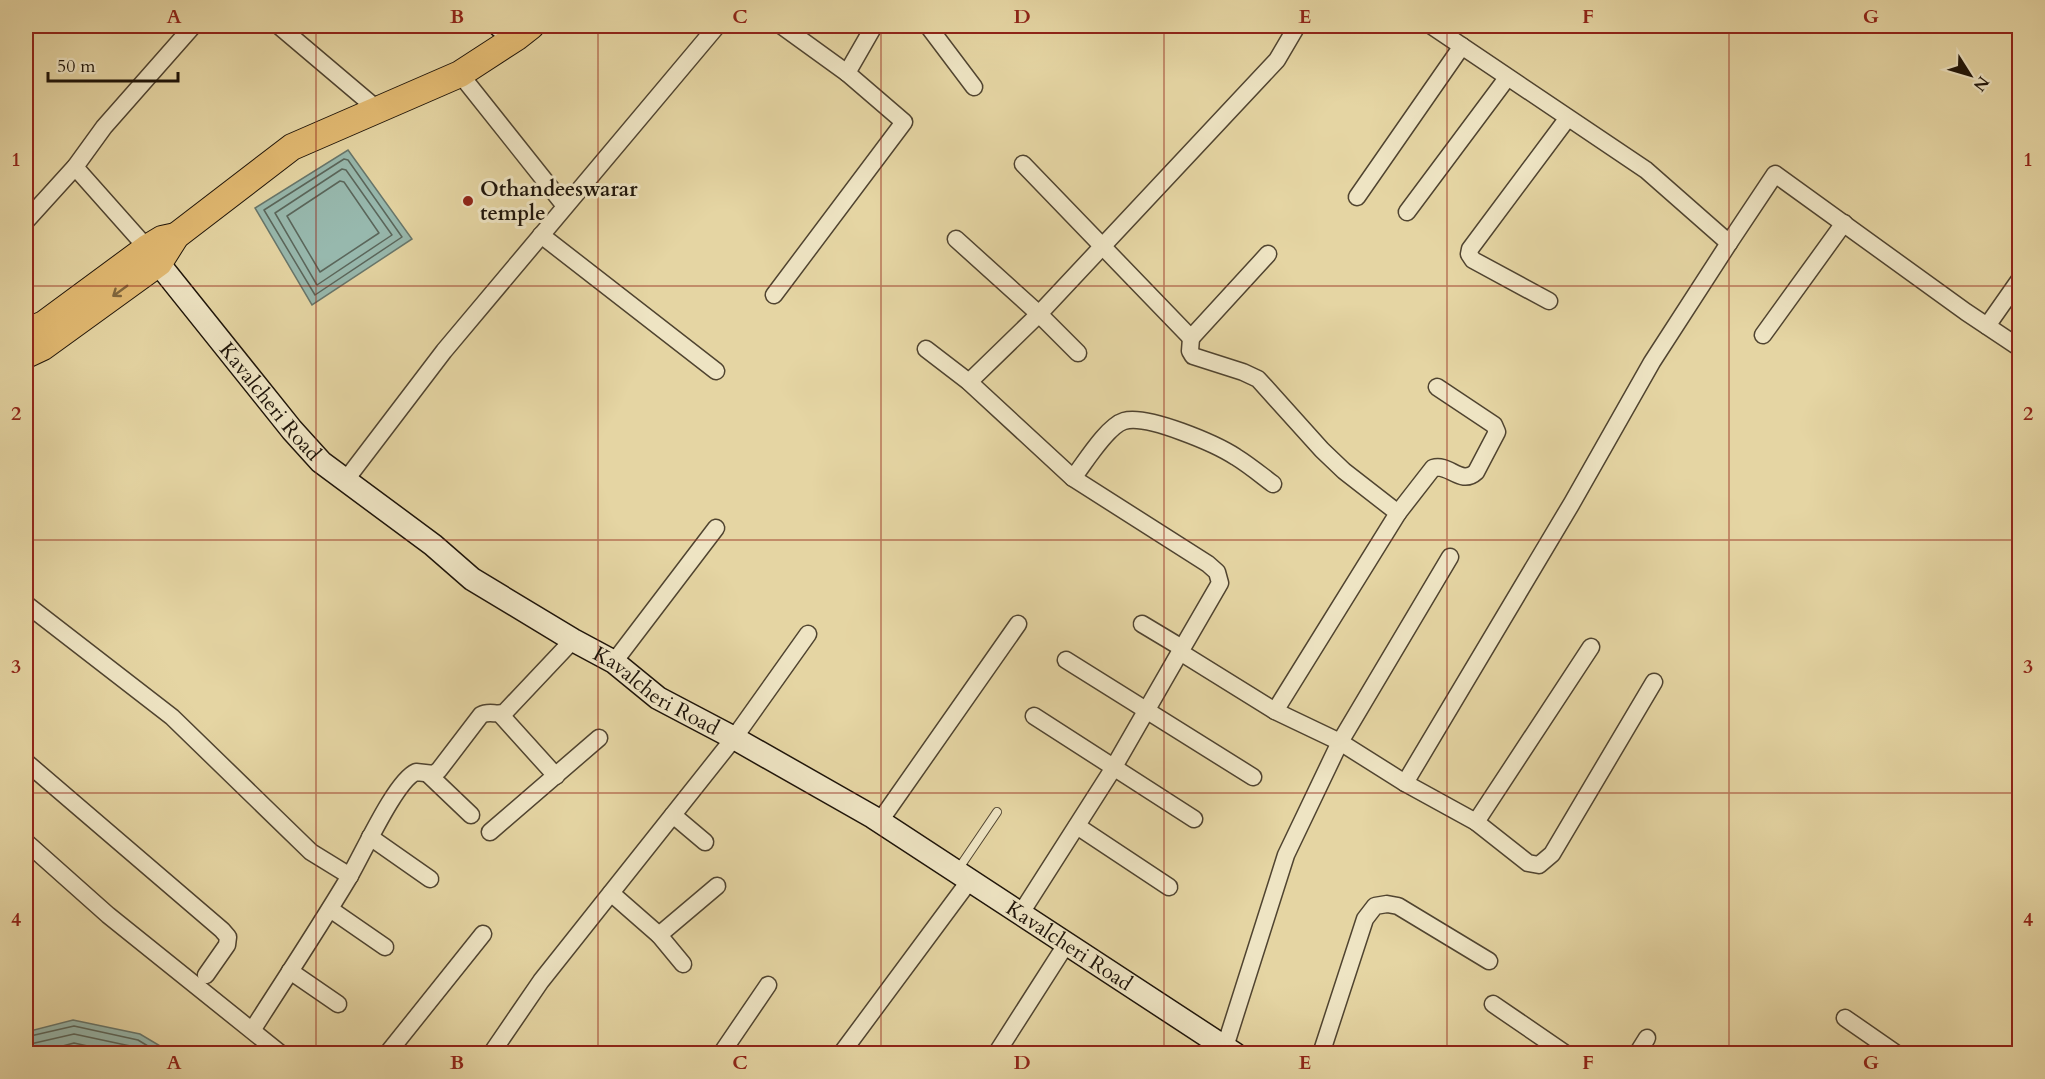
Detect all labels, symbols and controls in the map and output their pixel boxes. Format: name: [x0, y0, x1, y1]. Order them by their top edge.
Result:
text: A: [166, 3, 182, 30]
text: B: [450, 3, 464, 30]
text: C: [732, 3, 748, 30]
text: D: [1013, 3, 1031, 30]
text: E: [1299, 3, 1311, 30]
text: F: [1582, 3, 1594, 30]
text: G: [1863, 3, 1879, 30]
scale bar: [48, 45, 178, 83]
north arrow: [1940, 45, 2000, 105]
text: 50 m: [57, 54, 96, 79]
text: N: [1968, 71, 1994, 96]
text: 1: [11, 146, 21, 173]
text: 1: [2023, 146, 2033, 173]
place label: Othandeeswarar temple: [480, 175, 638, 228]
marker: Othandeeswarar temple: [461, 194, 475, 208]
one-way arrow: [113, 285, 129, 297]
street label: Kavalcheri Road: [213, 336, 328, 467]
text: 2: [11, 400, 21, 427]
text: 2: [2023, 400, 2033, 427]
street label: Kavalcheri Road: [588, 639, 724, 742]
text: 3: [11, 653, 21, 680]
text: 3: [2023, 653, 2033, 680]
street label: Kavalcheri Road: [1000, 893, 1138, 998]
text: 4: [11, 906, 21, 933]
text: 4: [2023, 906, 2033, 933]
text: A: [166, 1049, 182, 1076]
text: B: [450, 1049, 464, 1076]
text: C: [732, 1049, 748, 1076]
text: D: [1013, 1049, 1031, 1076]
text: E: [1299, 1049, 1311, 1076]
text: F: [1582, 1049, 1594, 1076]
text: G: [1863, 1049, 1879, 1076]

